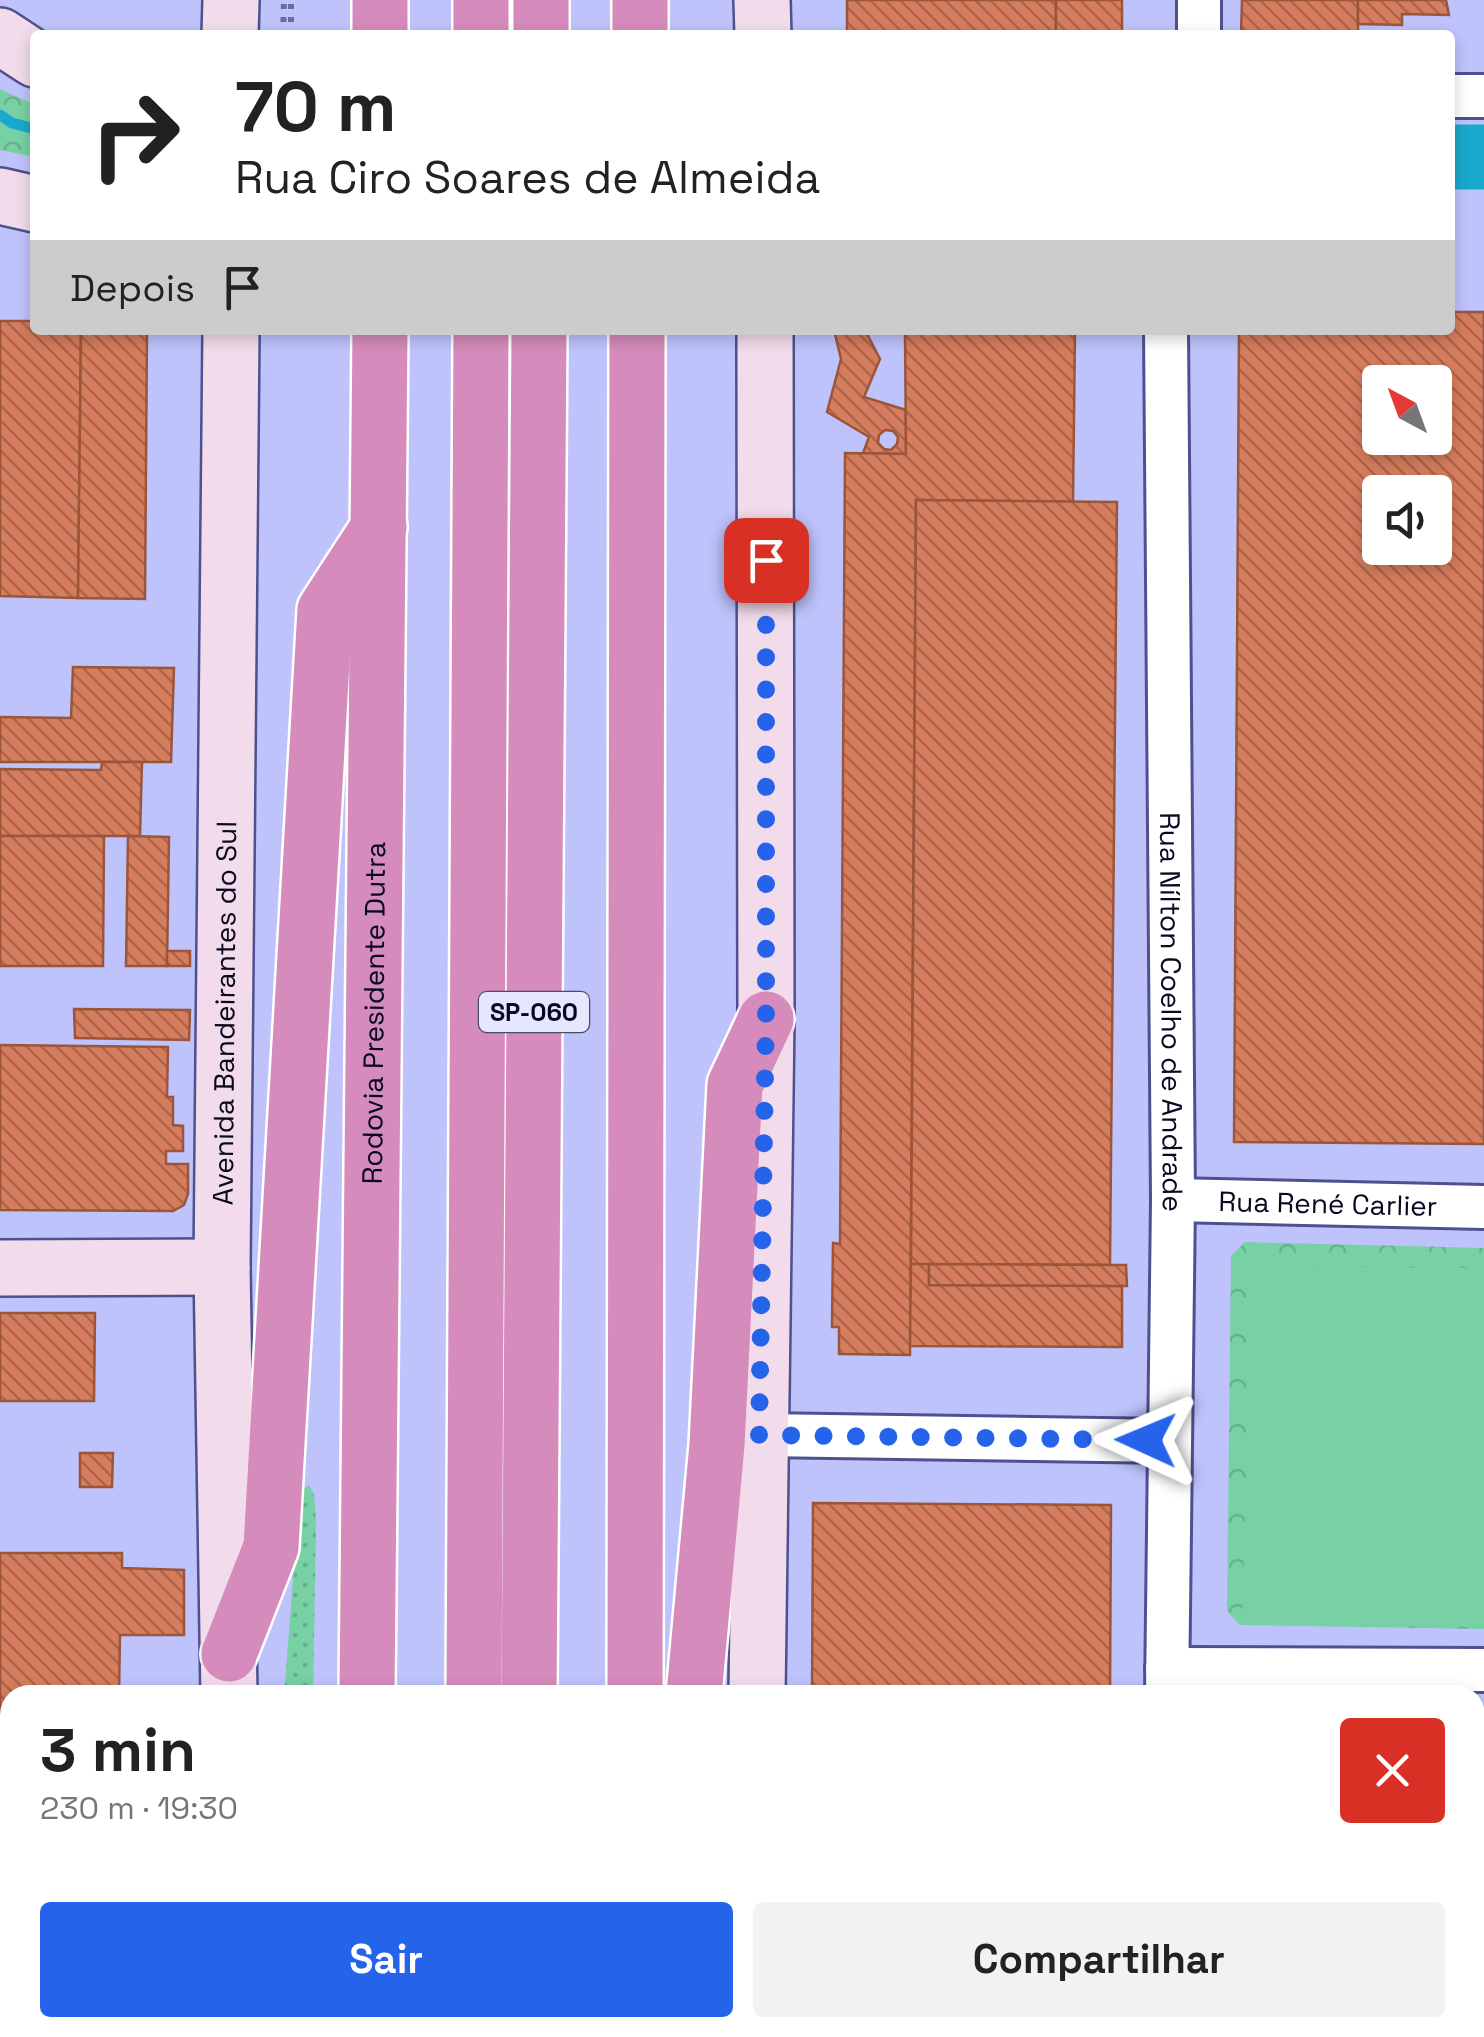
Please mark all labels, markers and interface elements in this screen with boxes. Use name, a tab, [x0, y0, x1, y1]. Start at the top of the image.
text: 70 m	[235, 62, 396, 151]
icon: right	[70, 70, 200, 200]
text: Rua Ciro Soares de Almeida	[235, 149, 820, 206]
icon: arrive	[215, 260, 270, 315]
text: Depois	[70, 264, 195, 312]
north arrow	[1362, 365, 1452, 455]
map controls	[1362, 365, 1452, 565]
button: sound	[1362, 475, 1452, 565]
pin	[724, 518, 809, 603]
icon: arrive	[739, 533, 794, 588]
street label: Rua Nílton Coelho de Andrade	[1152, 812, 1191, 1212]
street label: Avenida Bandeirantes do Sul	[205, 821, 244, 1206]
street label: Rodovia Presidente Dutra	[354, 842, 393, 1184]
road number: SP-060	[479, 992, 589, 1032]
street label: Rua René Carlier	[1218, 1183, 1438, 1224]
position arrow	[1094, 1388, 1198, 1492]
text: 3 min	[40, 1712, 196, 1789]
button: close	[1340, 1718, 1445, 1823]
text: 230 m · 19:30	[40, 1788, 238, 1828]
button: Sair	[40, 1902, 733, 2017]
button: Compartilhar	[753, 1902, 1445, 2017]

